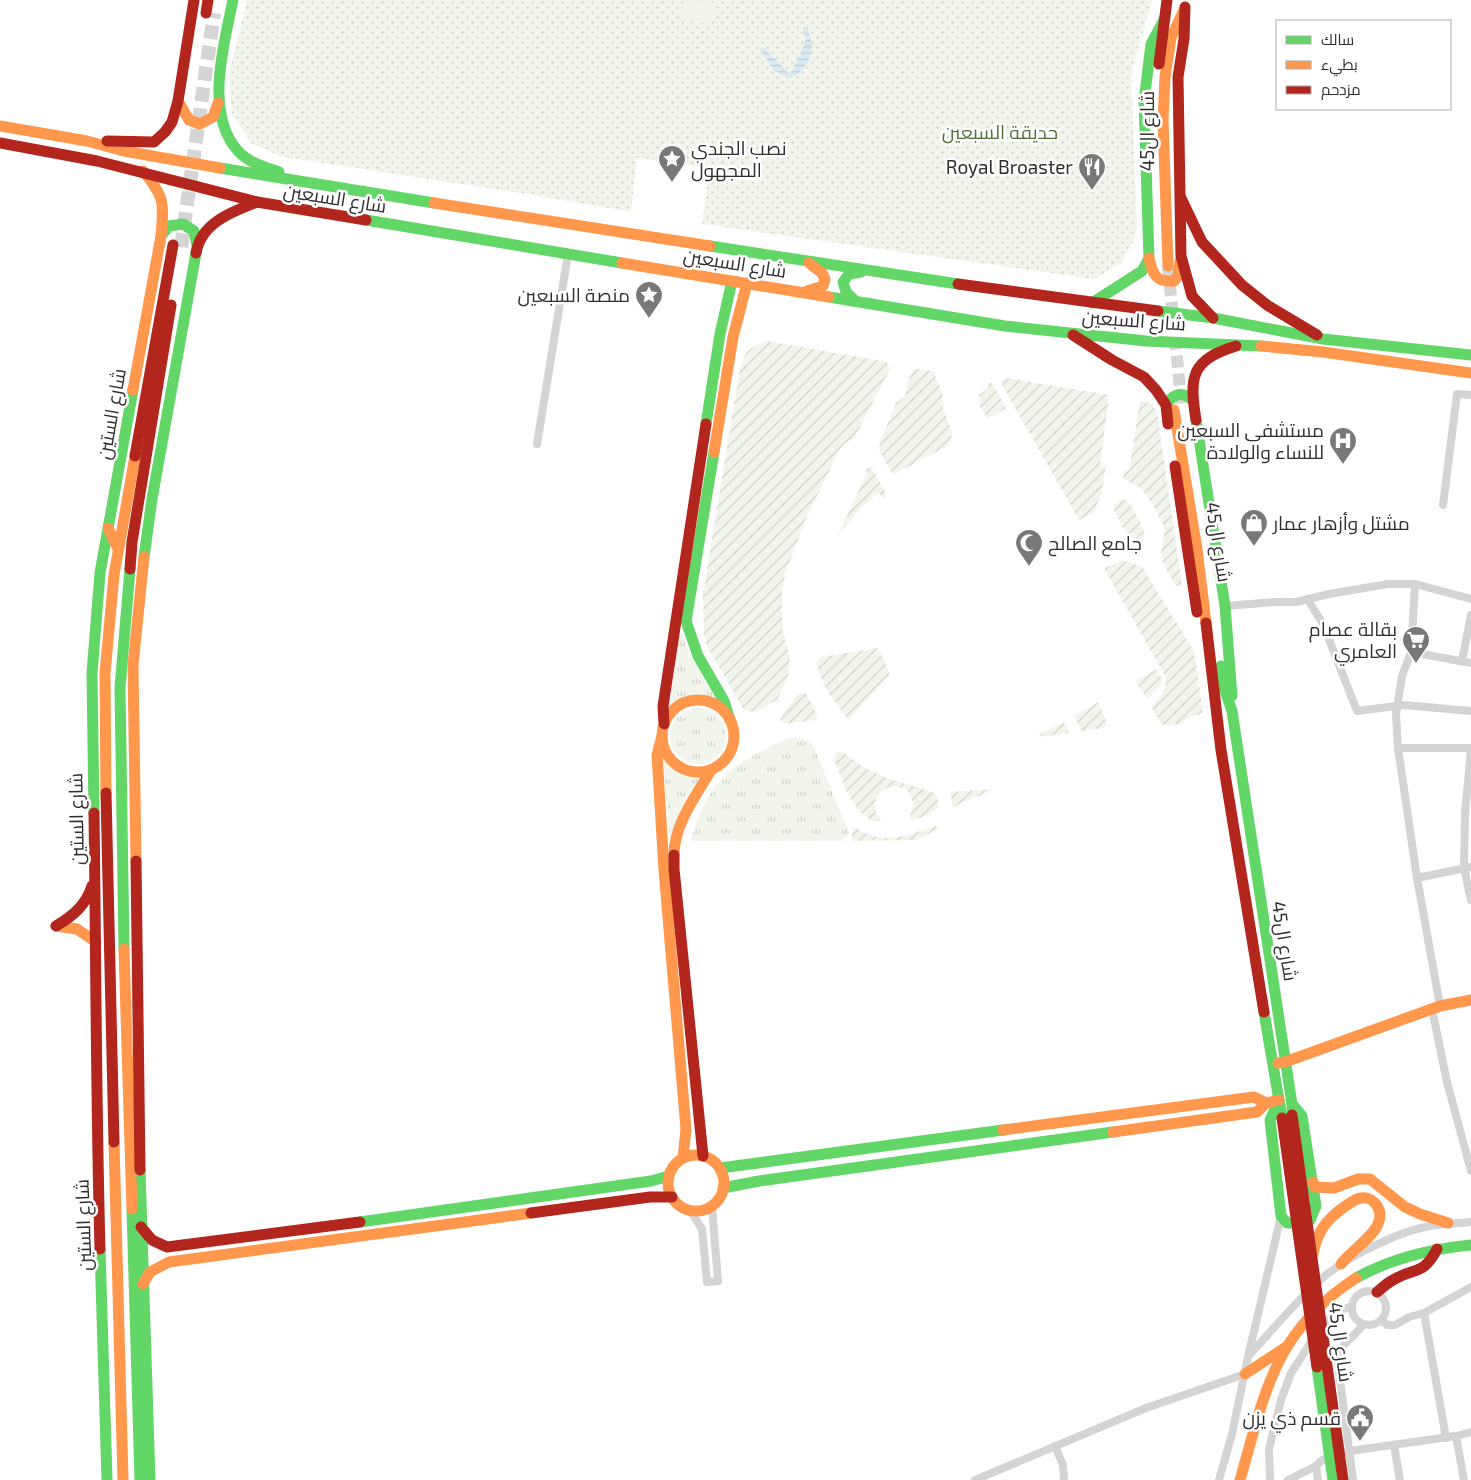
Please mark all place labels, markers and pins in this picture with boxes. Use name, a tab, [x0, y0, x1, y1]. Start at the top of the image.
place label: نصب الجندي المجهول	[691, 136, 787, 182]
place icon: نصب الجندي المجهول	[657, 144, 687, 183]
restaurant icon: Royal Broaster	[1077, 152, 1107, 191]
place label: Royal Broaster	[946, 155, 1073, 178]
place icon: منصة السبعين	[634, 280, 664, 319]
place label: منصة السبعين	[518, 283, 630, 307]
place label: مستشفى السبعين للنساء والولادة	[1177, 418, 1324, 464]
hospital icon: مستشفى السبعين للنساء والولادة	[1328, 426, 1358, 465]
shop icon: مشتل وأزهار عمار	[1239, 508, 1269, 547]
place label: مشتل وأزهار عمار	[1272, 511, 1410, 535]
mosque icon: جامع الصالح	[1014, 528, 1044, 567]
place label: جامع الصالح	[1048, 531, 1142, 557]
place label: بقالة عصام العامري	[1309, 617, 1397, 666]
supermarket icon: بقالة عصام العامري	[1401, 625, 1431, 664]
public building icon: قسم ذي يزن	[1345, 1403, 1375, 1442]
place label: قسم ذي يزن	[1243, 1406, 1341, 1433]

